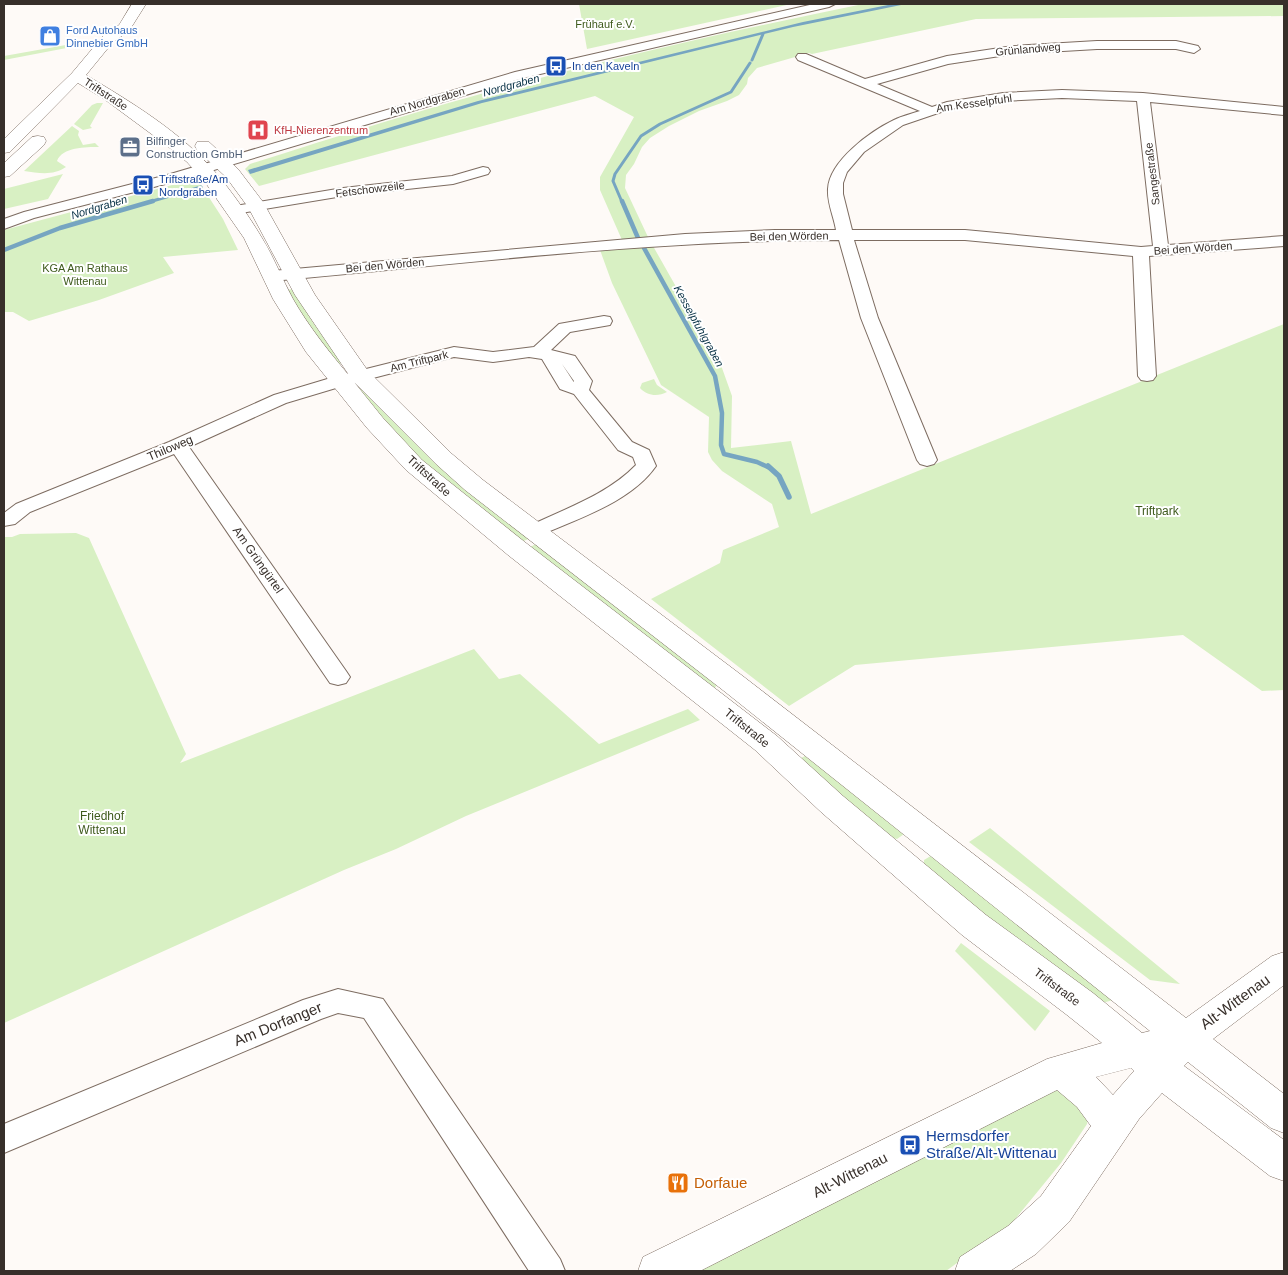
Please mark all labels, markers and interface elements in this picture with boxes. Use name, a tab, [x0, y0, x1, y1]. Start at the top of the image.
park label: Frühauf e.V.	[575, 18, 635, 30]
shop icon: Ford Autohaus Dinnebier GmbH	[38, 24, 62, 48]
place label: Ford Autohaus Dinnebier GmbH	[66, 24, 148, 49]
street label: Grünlandweg	[995, 40, 1061, 58]
bus stop icon: In den Kaveln	[544, 54, 568, 78]
place label: In den Kaveln	[572, 60, 639, 72]
water label: Nordgraben	[481, 72, 541, 98]
street label: Triftstraße	[82, 75, 130, 113]
street label: Am Nordgraben	[388, 85, 466, 117]
street label: Am Kesselpfuhl	[935, 92, 1013, 114]
hospital icon: KfH-Nierenzentrum	[246, 118, 270, 142]
place label: KfH-Nierenzentrum	[274, 124, 368, 136]
office icon: Bilfinger Construction GmbH	[118, 135, 142, 159]
place label: Bilfinger Construction GmbH	[146, 135, 243, 160]
street label: Sangestraße	[1142, 142, 1162, 206]
bus stop icon: Triftstraße/Am Nordgraben	[131, 173, 155, 197]
place label: Triftstraße/Am Nordgraben	[159, 173, 228, 198]
street label: Fetschowzeile	[335, 179, 405, 199]
water label: Nordgraben	[69, 193, 129, 221]
street label: Bei den Wörden	[749, 229, 829, 243]
street label: Bei den Wörden	[1153, 239, 1233, 257]
street label: Bei den Wörden	[345, 256, 425, 274]
park label: KGA Am Rathaus Wittenau	[42, 262, 128, 287]
water label: Kesselpfuhlgraben	[672, 283, 726, 369]
street label: Am Triftpark	[389, 348, 450, 374]
street label: Thiloweg	[145, 432, 195, 464]
street label: Triftstraße	[404, 453, 454, 500]
park label: Triftpark	[1135, 504, 1180, 518]
street label: Am Grüngürtel	[230, 524, 286, 596]
street label: Triftstraße	[722, 705, 773, 751]
park label: Friedhof Wittenau	[78, 809, 126, 837]
street label: Triftstraße	[1031, 965, 1083, 1009]
street label: Alt-Wittenau	[1197, 971, 1273, 1032]
street label: Am Dorfanger	[231, 998, 324, 1049]
place label: Hermsdorfer Straße/Alt-Wittenau	[926, 1127, 1057, 1161]
bus stop icon: Hermsdorfer Straße/Alt-Wittenau	[898, 1133, 922, 1157]
street label: Alt-Wittenau	[810, 1148, 890, 1201]
restaurant icon: Dorfaue	[666, 1171, 690, 1195]
place label: Dorfaue	[694, 1174, 747, 1191]

